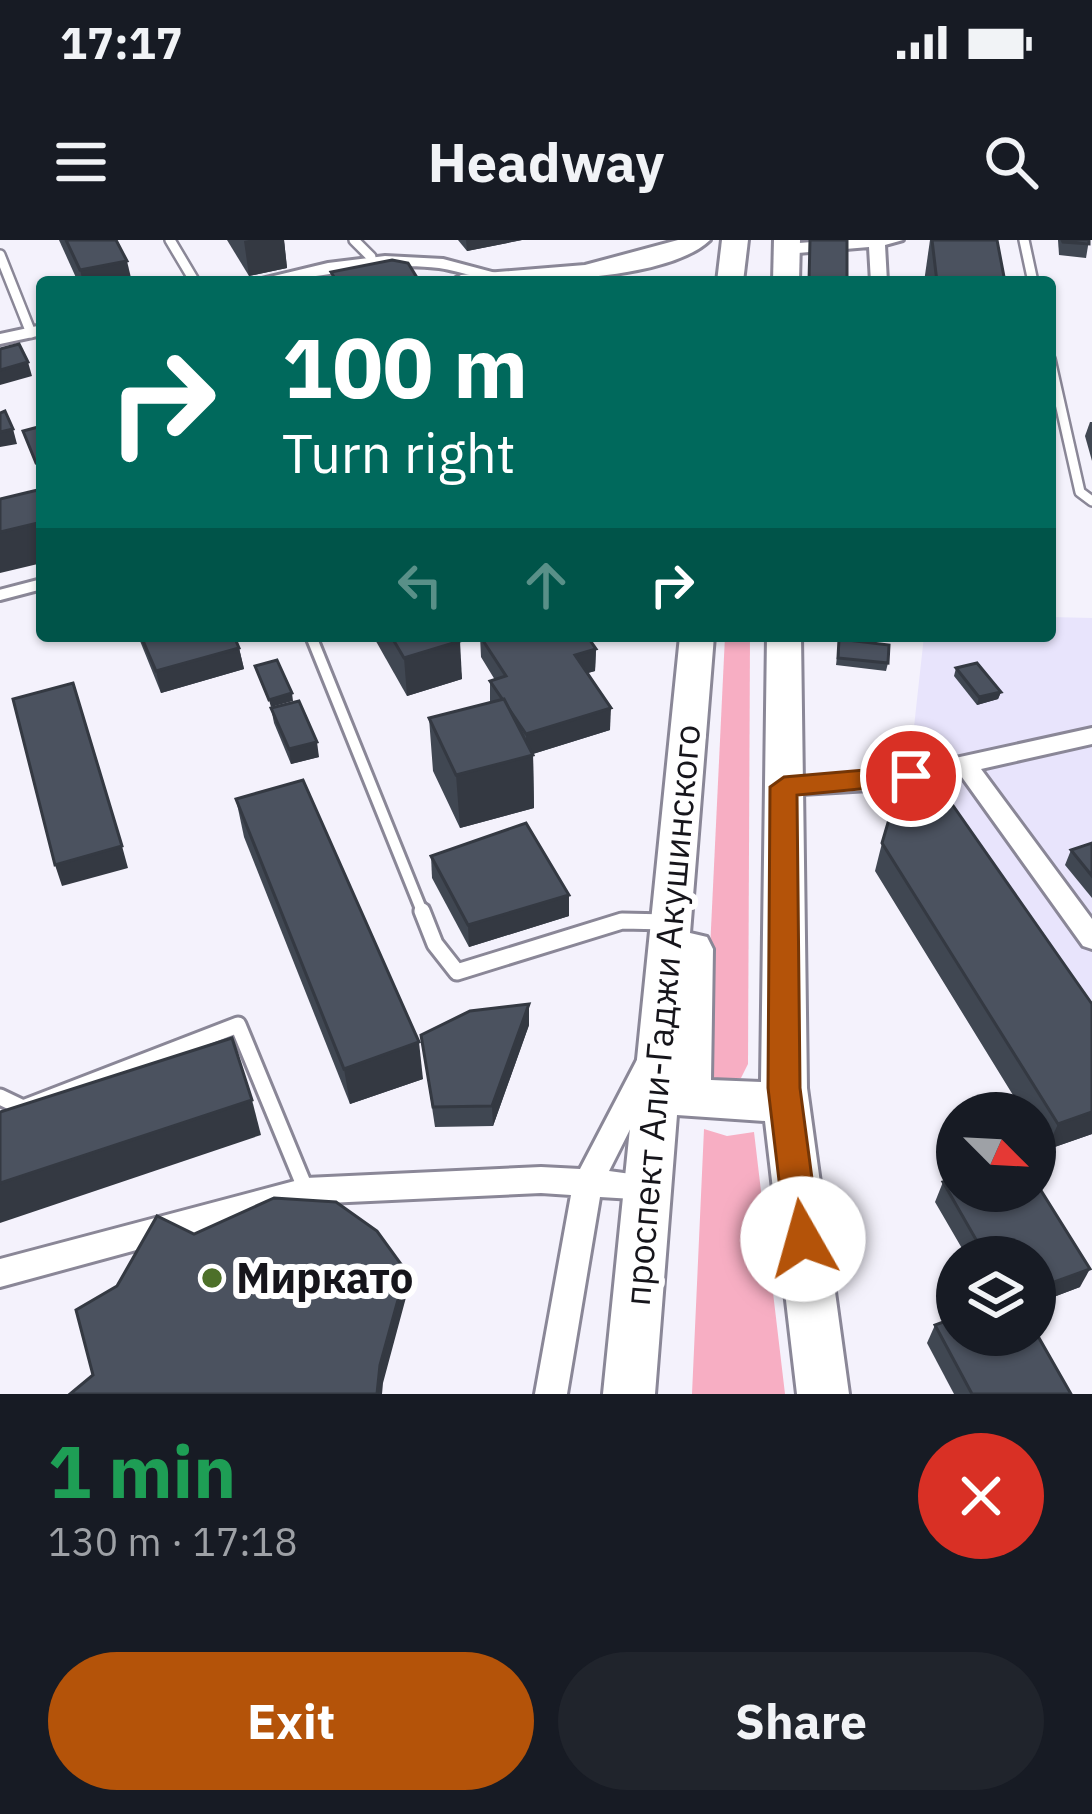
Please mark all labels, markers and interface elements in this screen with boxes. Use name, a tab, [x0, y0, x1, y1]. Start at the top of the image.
text: 17:17	[60, 13, 183, 71]
text: Headway	[428, 127, 664, 197]
icon: menu	[48, 129, 114, 195]
icon: search	[978, 129, 1044, 195]
text: 100 m	[282, 312, 528, 421]
icon: right	[84, 324, 240, 480]
text: Turn right	[282, 418, 516, 488]
icon: left	[387, 552, 453, 618]
icon: ahead	[513, 552, 579, 618]
icon: right	[639, 552, 705, 618]
street label: проспект Али-Гаджи Акушинского	[613, 722, 710, 1308]
pin	[860, 725, 962, 827]
icon: arrive	[878, 743, 944, 809]
north arrow	[936, 1092, 1056, 1212]
map controls	[936, 1092, 1056, 1356]
position arrow	[740, 1176, 866, 1302]
button: layers	[936, 1236, 1056, 1356]
place label: Миркато	[236, 1250, 413, 1305]
marker: Миркато	[199, 1265, 225, 1291]
text: 1 min	[48, 1424, 236, 1518]
button: close	[918, 1433, 1044, 1559]
text: 130 m · 17:18	[48, 1516, 298, 1567]
button: Exit	[48, 1652, 534, 1790]
button: Share	[558, 1652, 1044, 1790]

